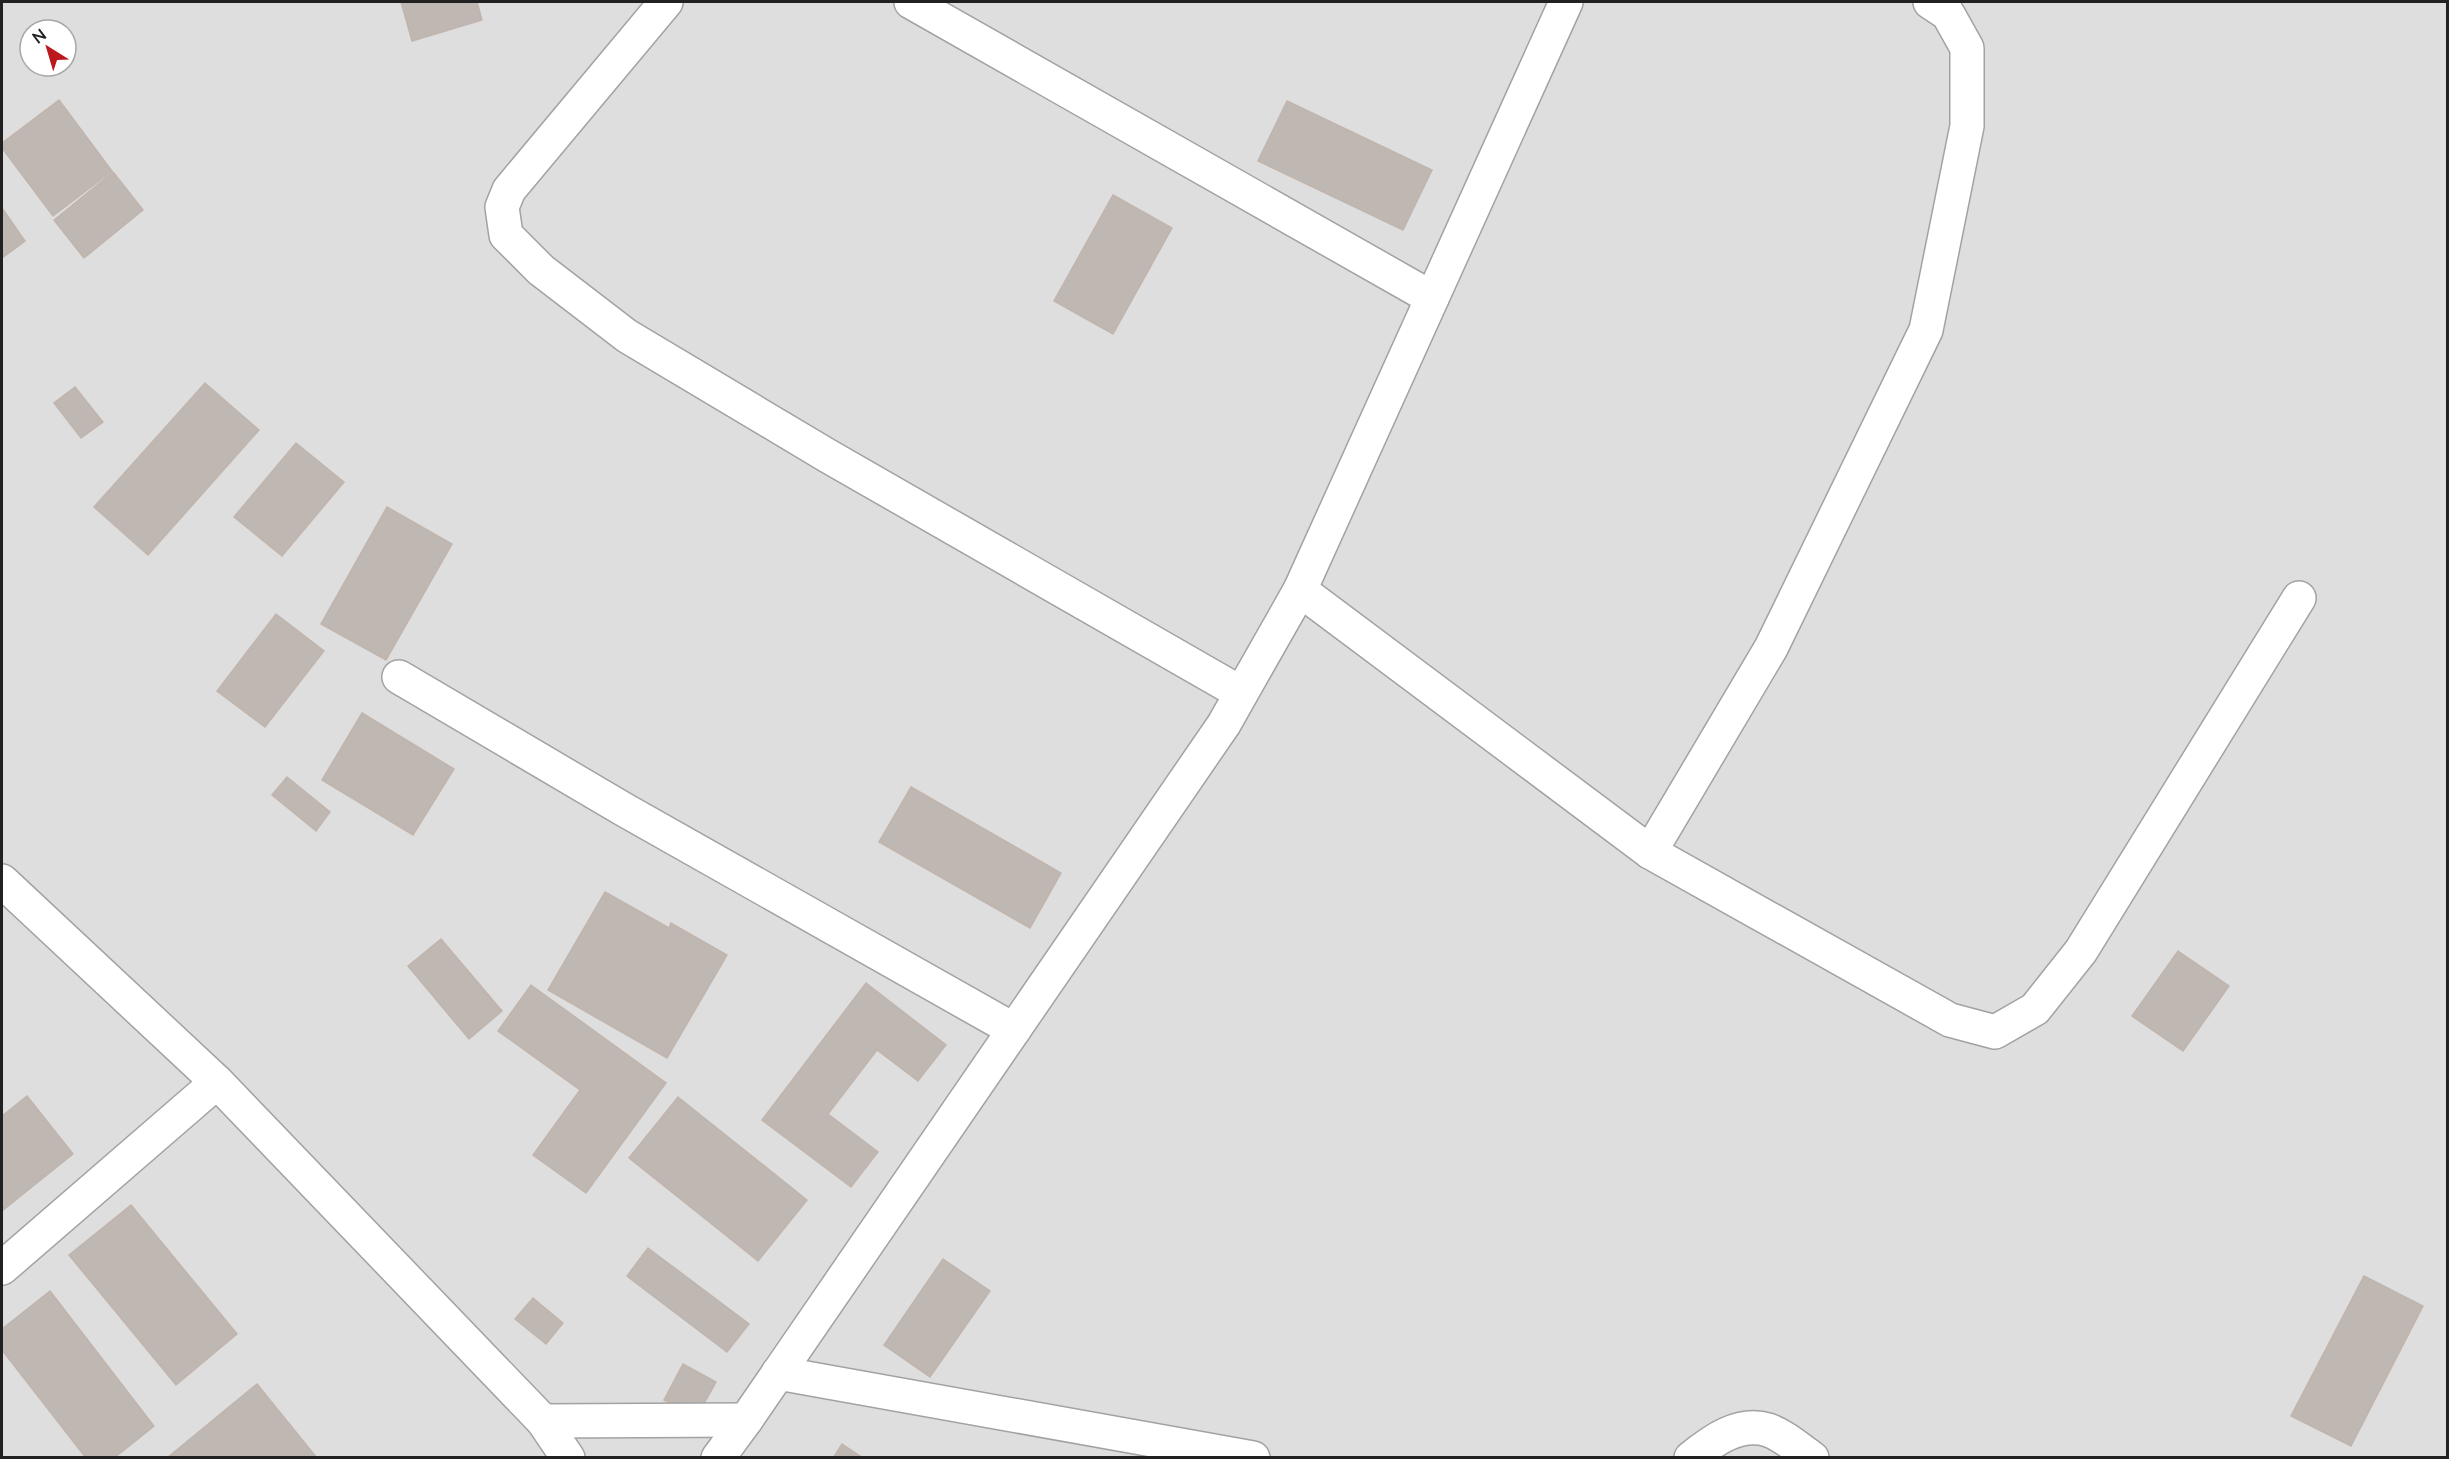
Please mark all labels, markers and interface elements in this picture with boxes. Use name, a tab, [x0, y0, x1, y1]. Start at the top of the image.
north arrow	[18, 18, 78, 78]
text: N	[28, 24, 49, 47]

